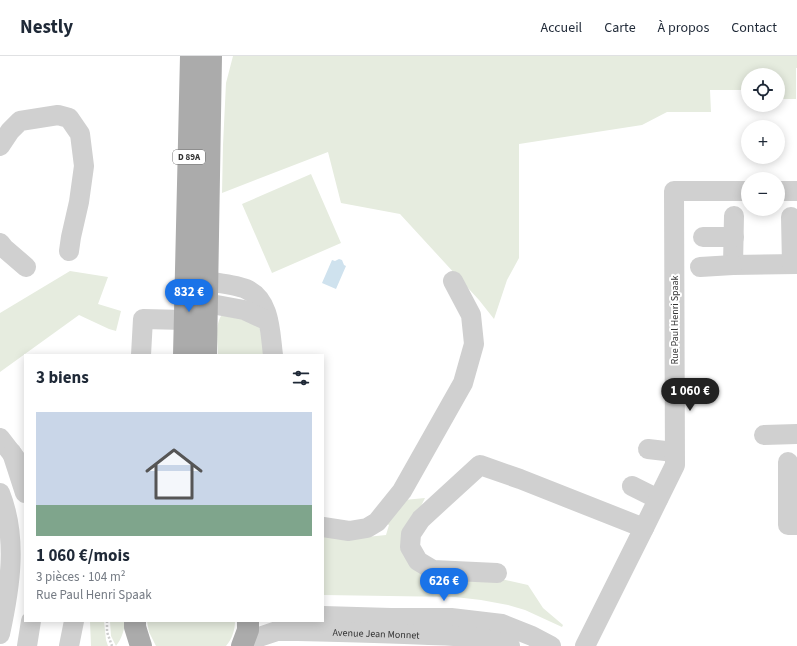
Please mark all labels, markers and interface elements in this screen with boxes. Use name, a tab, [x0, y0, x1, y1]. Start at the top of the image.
text: Nestly	[20, 14, 73, 41]
text: Accueil	[541, 18, 582, 38]
text: Carte	[604, 18, 636, 38]
text: À propos	[658, 18, 709, 38]
text: Contact	[731, 18, 777, 38]
map controls	[741, 68, 785, 216]
button: locate	[741, 68, 785, 112]
button: +	[741, 120, 785, 164]
road number: D 89A	[173, 150, 205, 164]
button: −	[741, 172, 785, 216]
street label: Rue Paul Henri Spaak	[668, 275, 682, 365]
pin: 832 €	[161, 279, 217, 313]
text: 832 €	[174, 283, 204, 301]
text: 3 biens	[36, 366, 89, 390]
icon: filters	[290, 367, 312, 389]
pin: 1 060 €	[653, 378, 727, 412]
text: 1 060 €	[670, 382, 710, 400]
icon: home	[138, 438, 210, 510]
text: 1 060 €/mois	[36, 544, 130, 568]
text: 3 pièces · 104 m²	[36, 568, 125, 586]
pin: 626 €	[416, 568, 472, 602]
text: 626 €	[429, 572, 459, 590]
text: Rue Paul Henri Spaak	[36, 586, 152, 604]
street label: Avenue Jean Monnet	[332, 626, 420, 643]

